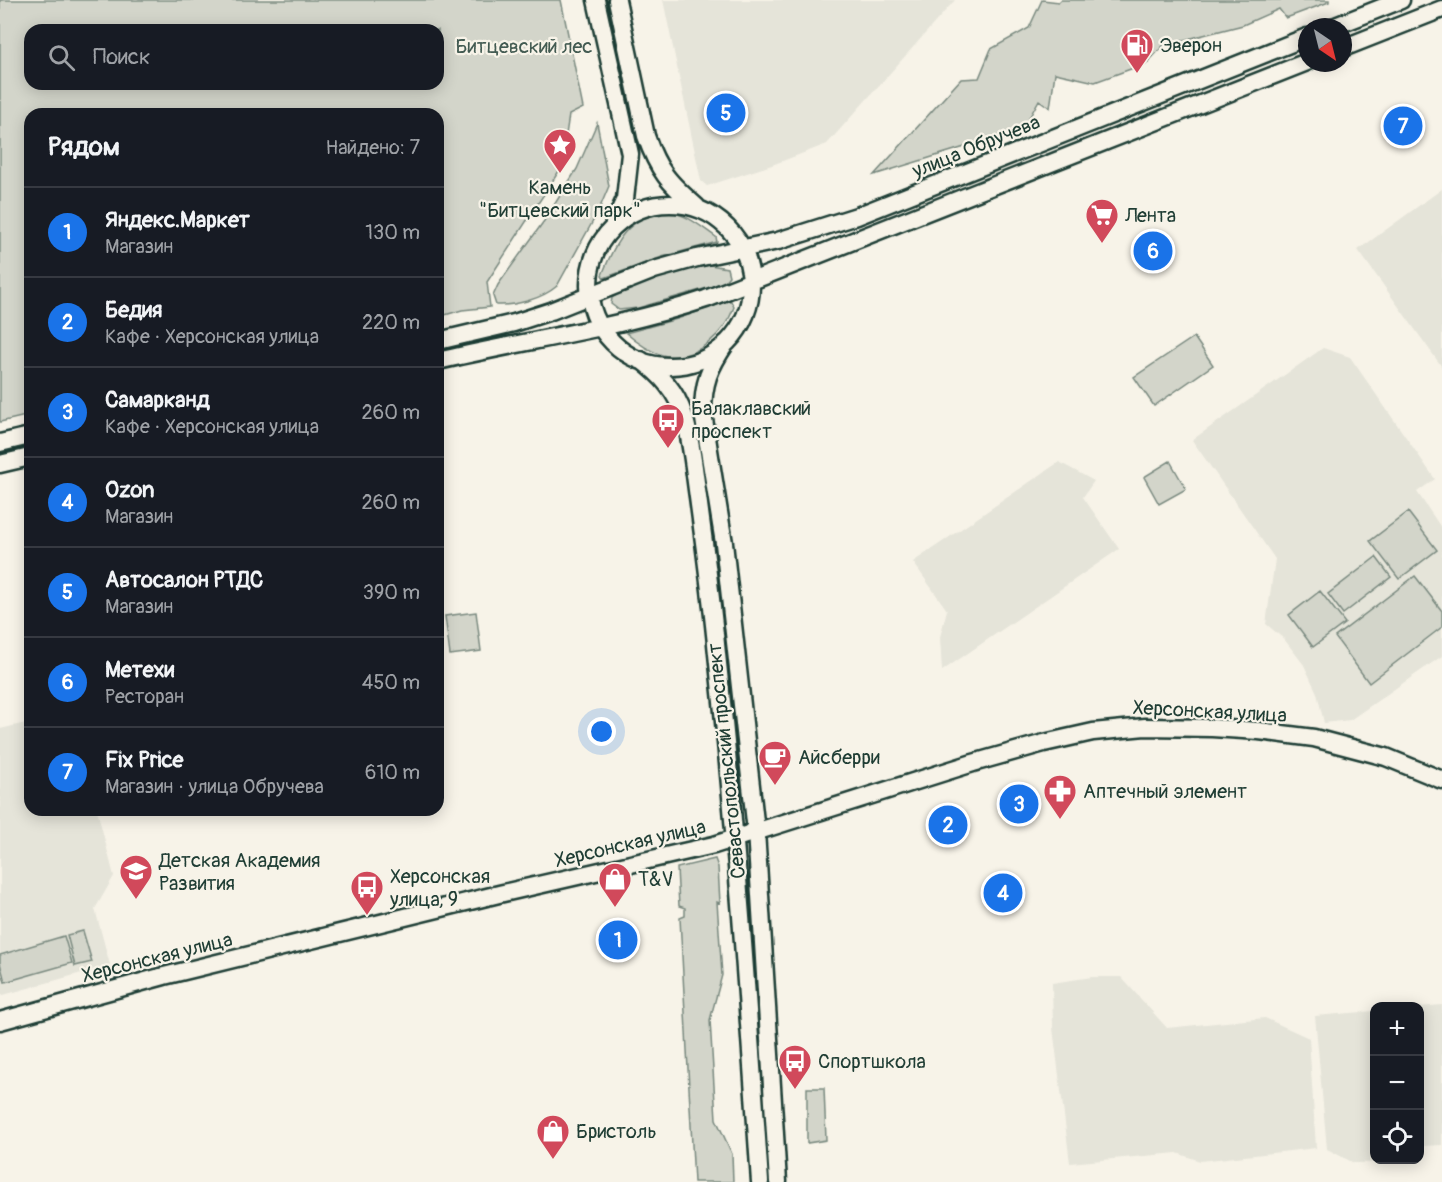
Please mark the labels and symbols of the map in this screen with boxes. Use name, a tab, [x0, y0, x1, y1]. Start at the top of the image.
north arrow	[1298, 18, 1352, 72]
fuel station icon: Эверон	[1119, 27, 1155, 74]
place label: Эверон	[1160, 33, 1222, 58]
park label: Битцевский лес	[455, 34, 593, 59]
pin: 5	[706, 90, 746, 136]
pin: 7	[1384, 104, 1422, 148]
street label: улица Обручева	[908, 110, 1044, 184]
place icon: Камень "Битцевский парк"	[542, 127, 578, 174]
place label: Камень "Битцевский парк"	[479, 175, 641, 223]
supermarket icon: Лента	[1084, 197, 1120, 244]
place label: Лента	[1124, 203, 1176, 228]
pin: 6	[1134, 228, 1172, 274]
place label: Балаклавский проспект	[691, 396, 811, 444]
bus stop icon: Балаклавский проспект	[650, 402, 686, 449]
street label: Севастопольский проспект	[702, 642, 751, 880]
street label: Херсонская улица	[1132, 695, 1288, 728]
your location	[587, 717, 616, 746]
cafe icon: Айсберри	[757, 739, 793, 786]
place label: Айсберри	[798, 745, 880, 770]
pharmacy icon: Аптечный элемент	[1042, 773, 1078, 820]
place label: Аптечный элемент	[1083, 779, 1247, 804]
pin: 3	[1000, 782, 1038, 826]
pin: 2	[928, 802, 968, 848]
street label: Херсонская улица	[552, 814, 708, 873]
place label: Детская Академия Развития	[158, 848, 320, 896]
school or university icon: Детская Академия Развития	[118, 853, 154, 900]
shop icon: T&V	[597, 861, 633, 908]
place label: Херсонская улица, 9	[389, 864, 490, 912]
place label: T&V	[638, 867, 674, 892]
bus stop icon: Херсонская улица, 9	[349, 869, 385, 916]
pin: 4	[984, 870, 1022, 916]
pin: 1	[598, 918, 638, 962]
street label: Херсонская улица	[79, 927, 235, 988]
bus stop icon: Спортшкола	[777, 1043, 813, 1090]
place label: Спортшкола	[818, 1049, 926, 1074]
shop icon: Бристоль	[535, 1113, 571, 1160]
place label: Бристоль	[576, 1119, 657, 1144]

